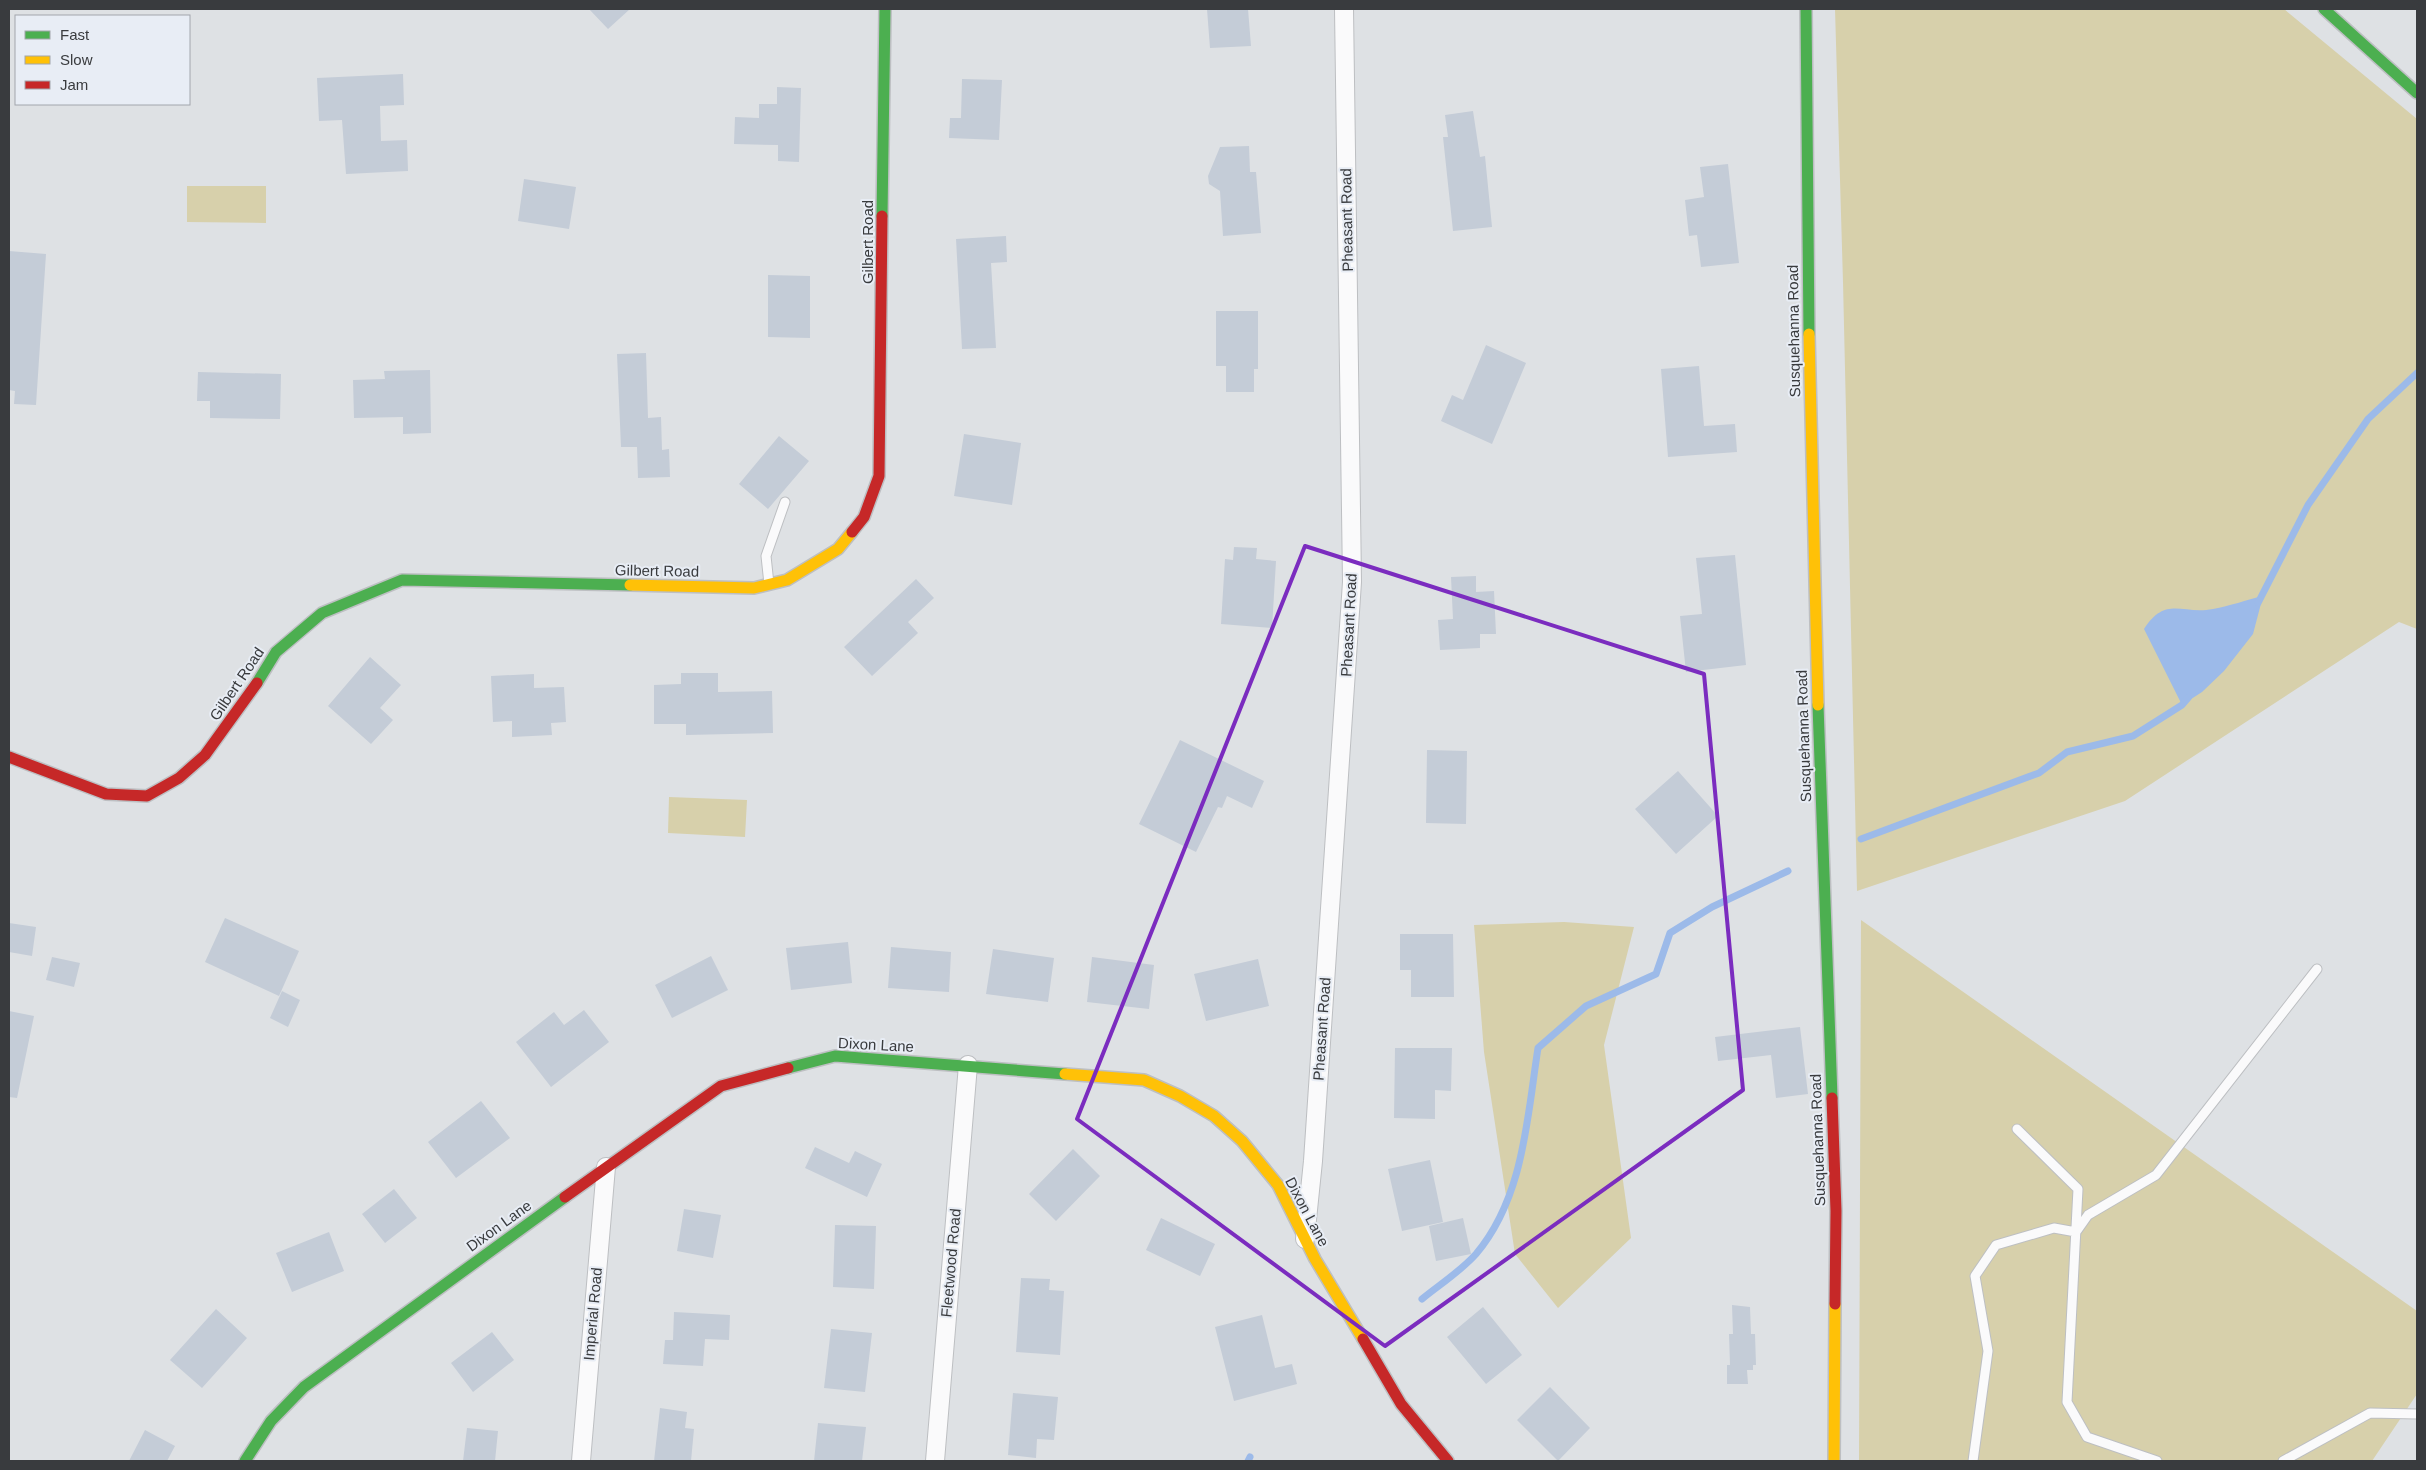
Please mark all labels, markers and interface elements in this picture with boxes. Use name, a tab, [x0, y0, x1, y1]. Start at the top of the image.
legend	[15, 15, 190, 105]
text: Fast	[60, 26, 90, 43]
text: Slow	[60, 51, 93, 68]
text: Jam	[60, 76, 88, 93]
street label: Pheasant Road	[1337, 168, 1356, 272]
street label: Gilbert Road	[859, 200, 876, 284]
street label: Susquehanna Road	[1784, 265, 1803, 397]
street label: Gilbert Road	[615, 561, 699, 580]
street label: Pheasant Road	[1337, 573, 1360, 677]
street label: Gilbert Road	[206, 644, 267, 723]
street label: Susquehanna Road	[1793, 669, 1814, 803]
street label: Pheasant Road	[1309, 977, 1334, 1081]
street label: Dixon Lane	[838, 1034, 914, 1055]
street label: Susquehanna Road	[1807, 1073, 1828, 1207]
street label: Dixon Lane	[1282, 1174, 1333, 1249]
street label: Dixon Lane	[463, 1196, 534, 1255]
street label: Fleetwood Road	[937, 1208, 964, 1318]
street label: Imperial Road	[580, 1267, 605, 1361]

